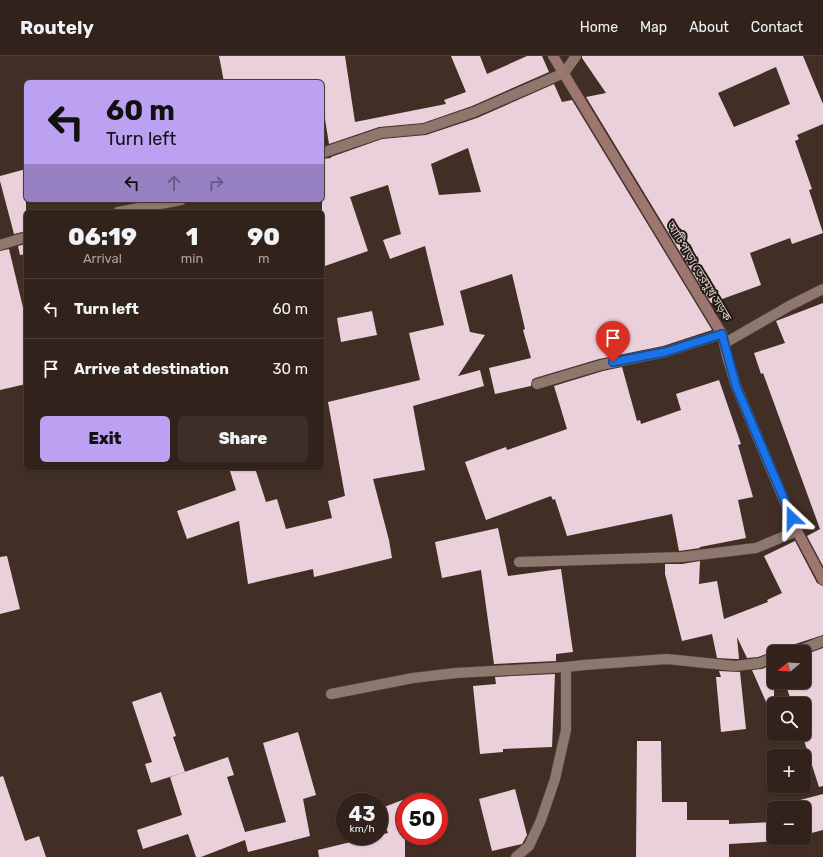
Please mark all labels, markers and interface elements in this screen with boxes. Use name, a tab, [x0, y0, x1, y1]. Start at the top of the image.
text: Routely	[20, 16, 94, 39]
text: Home	[580, 19, 618, 36]
text: Map	[640, 19, 667, 36]
text: About	[689, 19, 729, 36]
text: Contact	[751, 19, 803, 36]
text: 60 m	[106, 94, 175, 127]
icon: left	[40, 96, 92, 148]
text: Turn left	[106, 128, 176, 150]
icon: left	[121, 172, 143, 194]
icon: ahead	[163, 172, 185, 194]
icon: right	[205, 172, 227, 194]
street label: আটিপাড়া তেরমুখ সড়ক	[662, 217, 735, 324]
text: 06:19	[68, 223, 137, 251]
text: 1	[186, 223, 198, 251]
text: 90	[247, 223, 280, 251]
text: Arrival	[83, 251, 122, 266]
text: min	[181, 251, 203, 266]
text: m	[258, 251, 269, 266]
icon: left	[40, 298, 62, 320]
text: Turn left	[74, 300, 139, 318]
text: 60 m	[272, 300, 308, 318]
pin	[596, 321, 630, 362]
icon: arrive	[602, 327, 624, 349]
icon: arrive	[40, 358, 62, 380]
text: Arrive at destination	[74, 360, 229, 378]
text: 30 m	[272, 360, 308, 378]
button: Exit	[40, 416, 170, 462]
button: Share	[178, 416, 308, 462]
position arrow	[771, 497, 813, 539]
north arrow	[767, 645, 811, 689]
map controls	[767, 645, 811, 845]
button: search	[767, 697, 811, 741]
button: +	[767, 749, 811, 793]
speed limit sign: 50	[396, 793, 448, 845]
button: −	[767, 801, 811, 845]
text: 43	[349, 802, 375, 826]
text: km/h	[350, 823, 374, 835]

